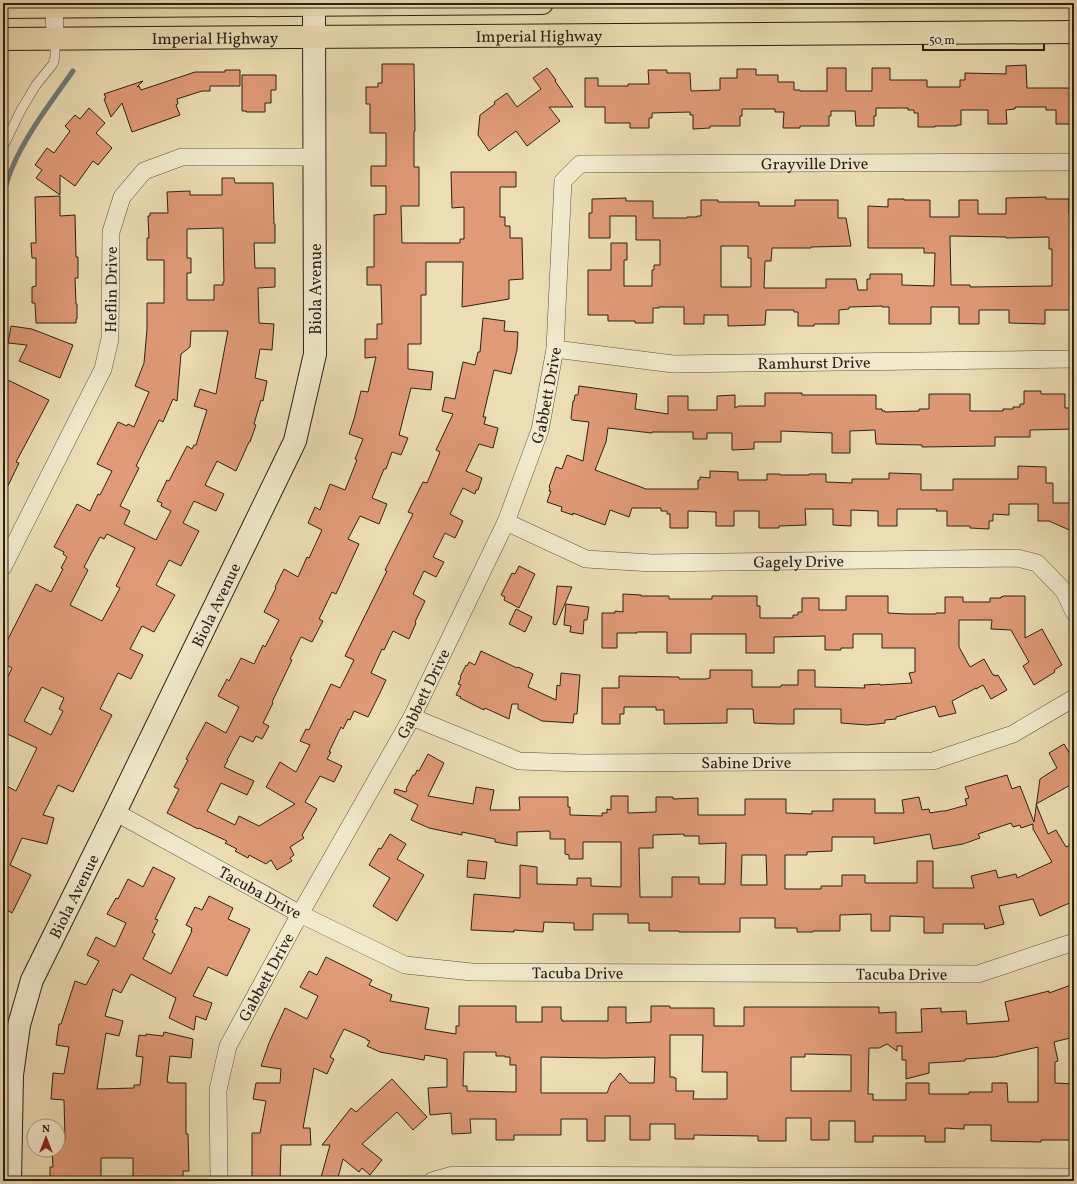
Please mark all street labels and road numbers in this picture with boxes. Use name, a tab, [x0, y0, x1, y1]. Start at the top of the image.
street label: Imperial Highway	[476, 26, 603, 49]
street label: Imperial Highway	[152, 28, 279, 51]
street label: Grayville Drive	[761, 154, 868, 176]
street label: Biola Avenue	[306, 243, 328, 335]
street label: Heflin Drive	[101, 246, 124, 333]
street label: Gabbett Drive	[527, 345, 568, 447]
street label: Ramhurst Drive	[757, 353, 871, 376]
street label: Gagely Drive	[753, 551, 844, 575]
street label: Biola Avenue	[187, 560, 247, 652]
street label: Gabbett Drive	[393, 646, 456, 744]
street label: Sabine Drive	[701, 753, 791, 775]
street label: Biola Avenue	[45, 851, 105, 943]
street label: Tacuba Drive	[214, 862, 305, 926]
street label: Gabbett Drive	[234, 929, 301, 1026]
street label: Tacuba Drive	[532, 963, 623, 986]
street label: Tacuba Drive	[856, 965, 947, 987]

